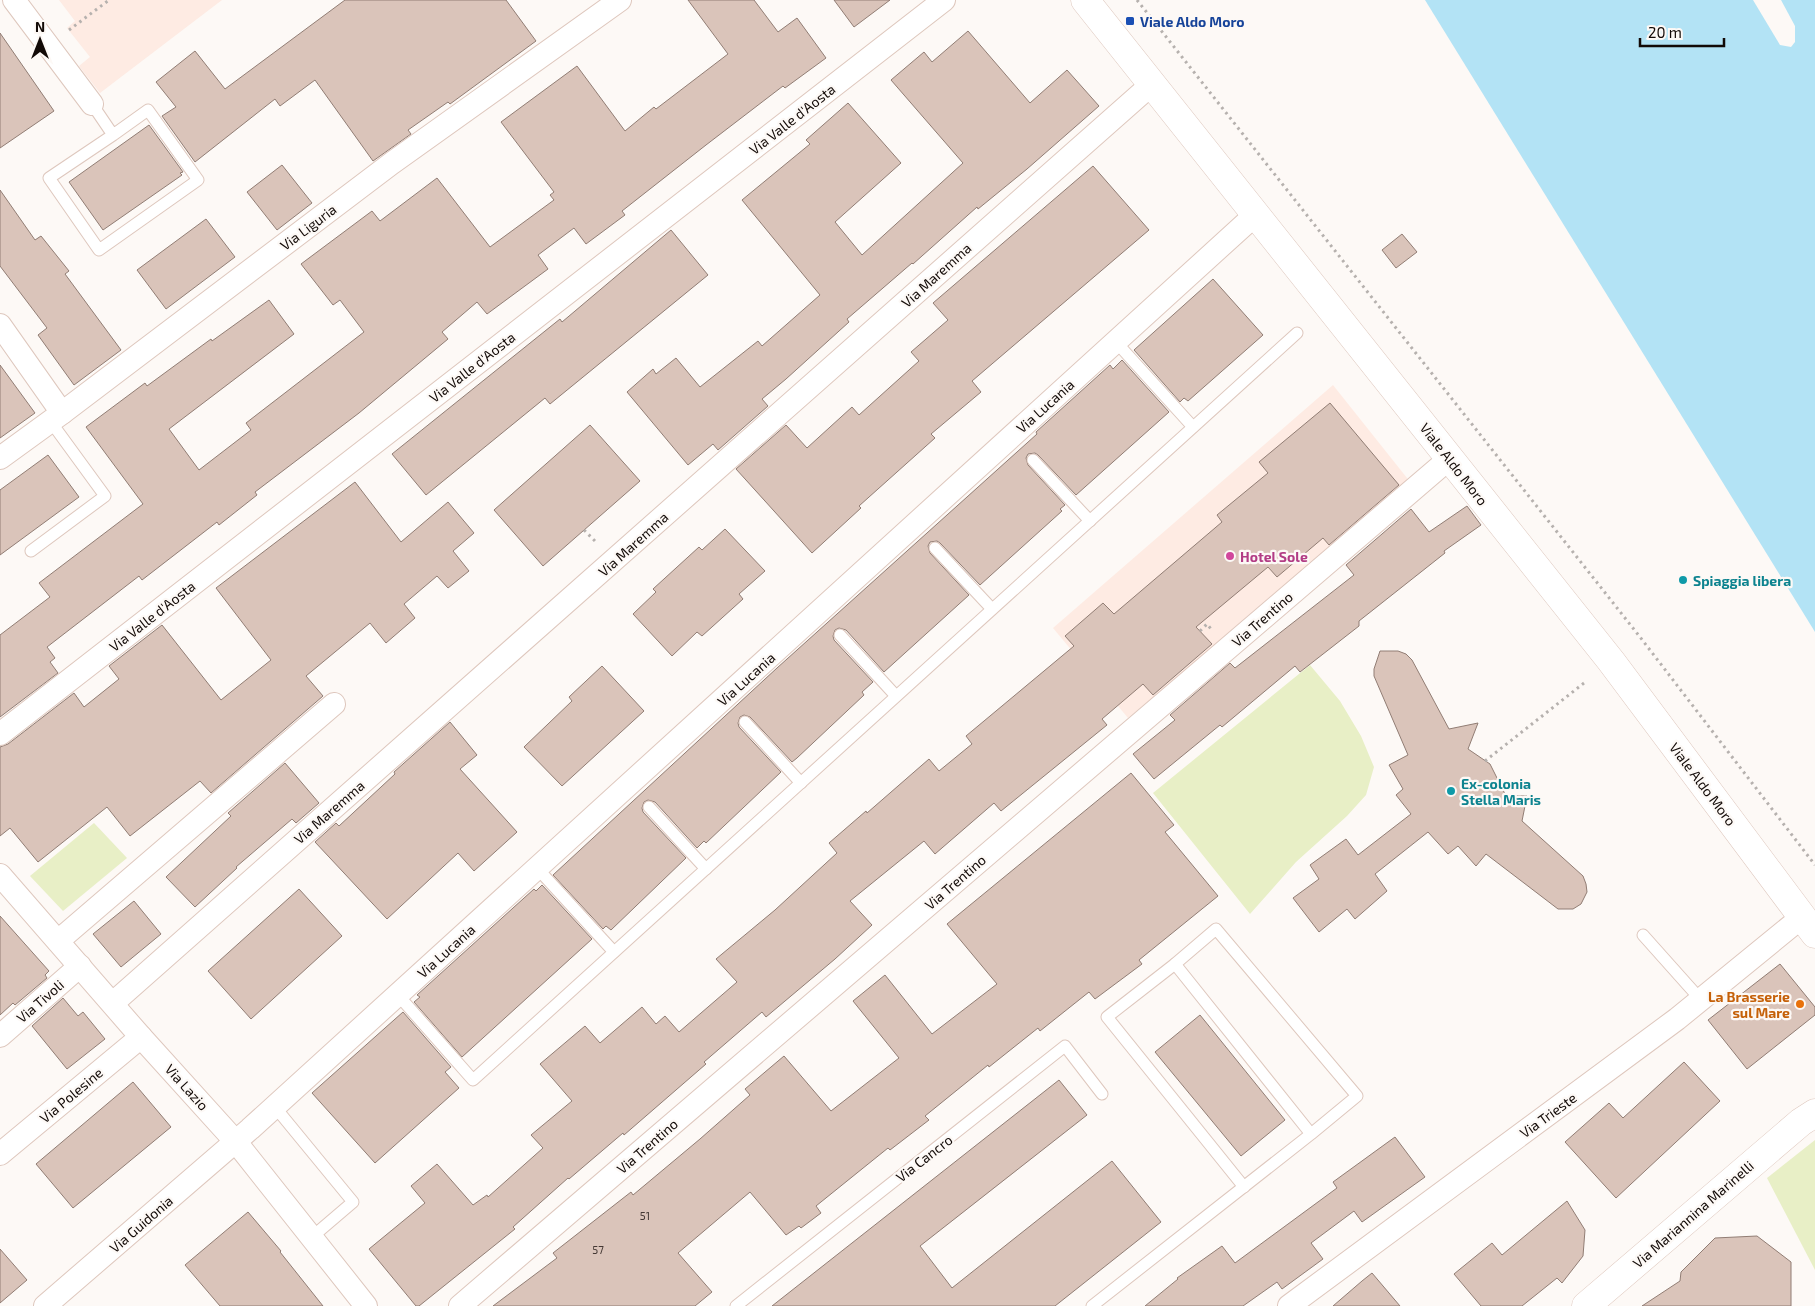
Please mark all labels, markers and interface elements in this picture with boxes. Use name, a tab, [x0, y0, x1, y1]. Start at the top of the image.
place label: Viale Aldo Moro	[1140, 13, 1245, 30]
north arrow	[15, 15, 65, 65]
marker: Viale Aldo Moro	[1124, 15, 1136, 27]
scale bar	[1640, 15, 1724, 47]
text: N	[35, 18, 45, 35]
text: 20 m	[1648, 23, 1682, 41]
street label: Via Valle d'Aosta	[746, 80, 838, 158]
street label: Via Liguria	[277, 200, 339, 254]
street label: Via Maremma	[898, 239, 974, 311]
street label: Via Valle d'Aosta	[426, 328, 518, 406]
street label: Via Lucania	[1013, 376, 1077, 436]
street label: Viale Aldo Moro	[1417, 419, 1491, 509]
street label: Via Maremma	[595, 508, 671, 580]
place label: Hotel Sole	[1240, 548, 1308, 565]
marker: Hotel Sole	[1224, 550, 1236, 562]
place label: Spiaggia libera	[1693, 572, 1791, 589]
marker: Spiaggia libera	[1677, 574, 1689, 586]
street label: Via Valle d'Aosta	[106, 577, 198, 655]
street label: Via Trentino	[1228, 588, 1296, 650]
street label: Via Lucania	[714, 649, 778, 709]
street label: Viale Aldo Moro	[1666, 739, 1740, 829]
place label: Ex-colonia Stella Maris	[1461, 775, 1541, 808]
street label: Via Maremma	[290, 777, 368, 847]
marker: Ex-colonia Stella Maris	[1445, 785, 1457, 797]
street label: Via Trentino	[921, 851, 989, 913]
street label: Via Lucania	[414, 921, 478, 981]
street label: Via Tivoli	[13, 976, 67, 1026]
place label: La Brasserie sul Mare	[1708, 988, 1790, 1021]
marker: La Brasserie sul Mare	[1794, 998, 1806, 1010]
street label: Via Lazio	[162, 1060, 212, 1114]
street label: Via Polesine	[36, 1064, 106, 1126]
street label: Via Trieste	[1516, 1089, 1580, 1141]
street label: Via Trentino	[613, 1115, 681, 1177]
street label: Via Cancro	[892, 1131, 956, 1185]
street label: Via Mariannina Marinelli	[1629, 1157, 1757, 1271]
street label: Via Guidonia	[106, 1192, 176, 1256]
house number: 51	[640, 1209, 650, 1222]
house number: 57	[592, 1243, 604, 1256]

